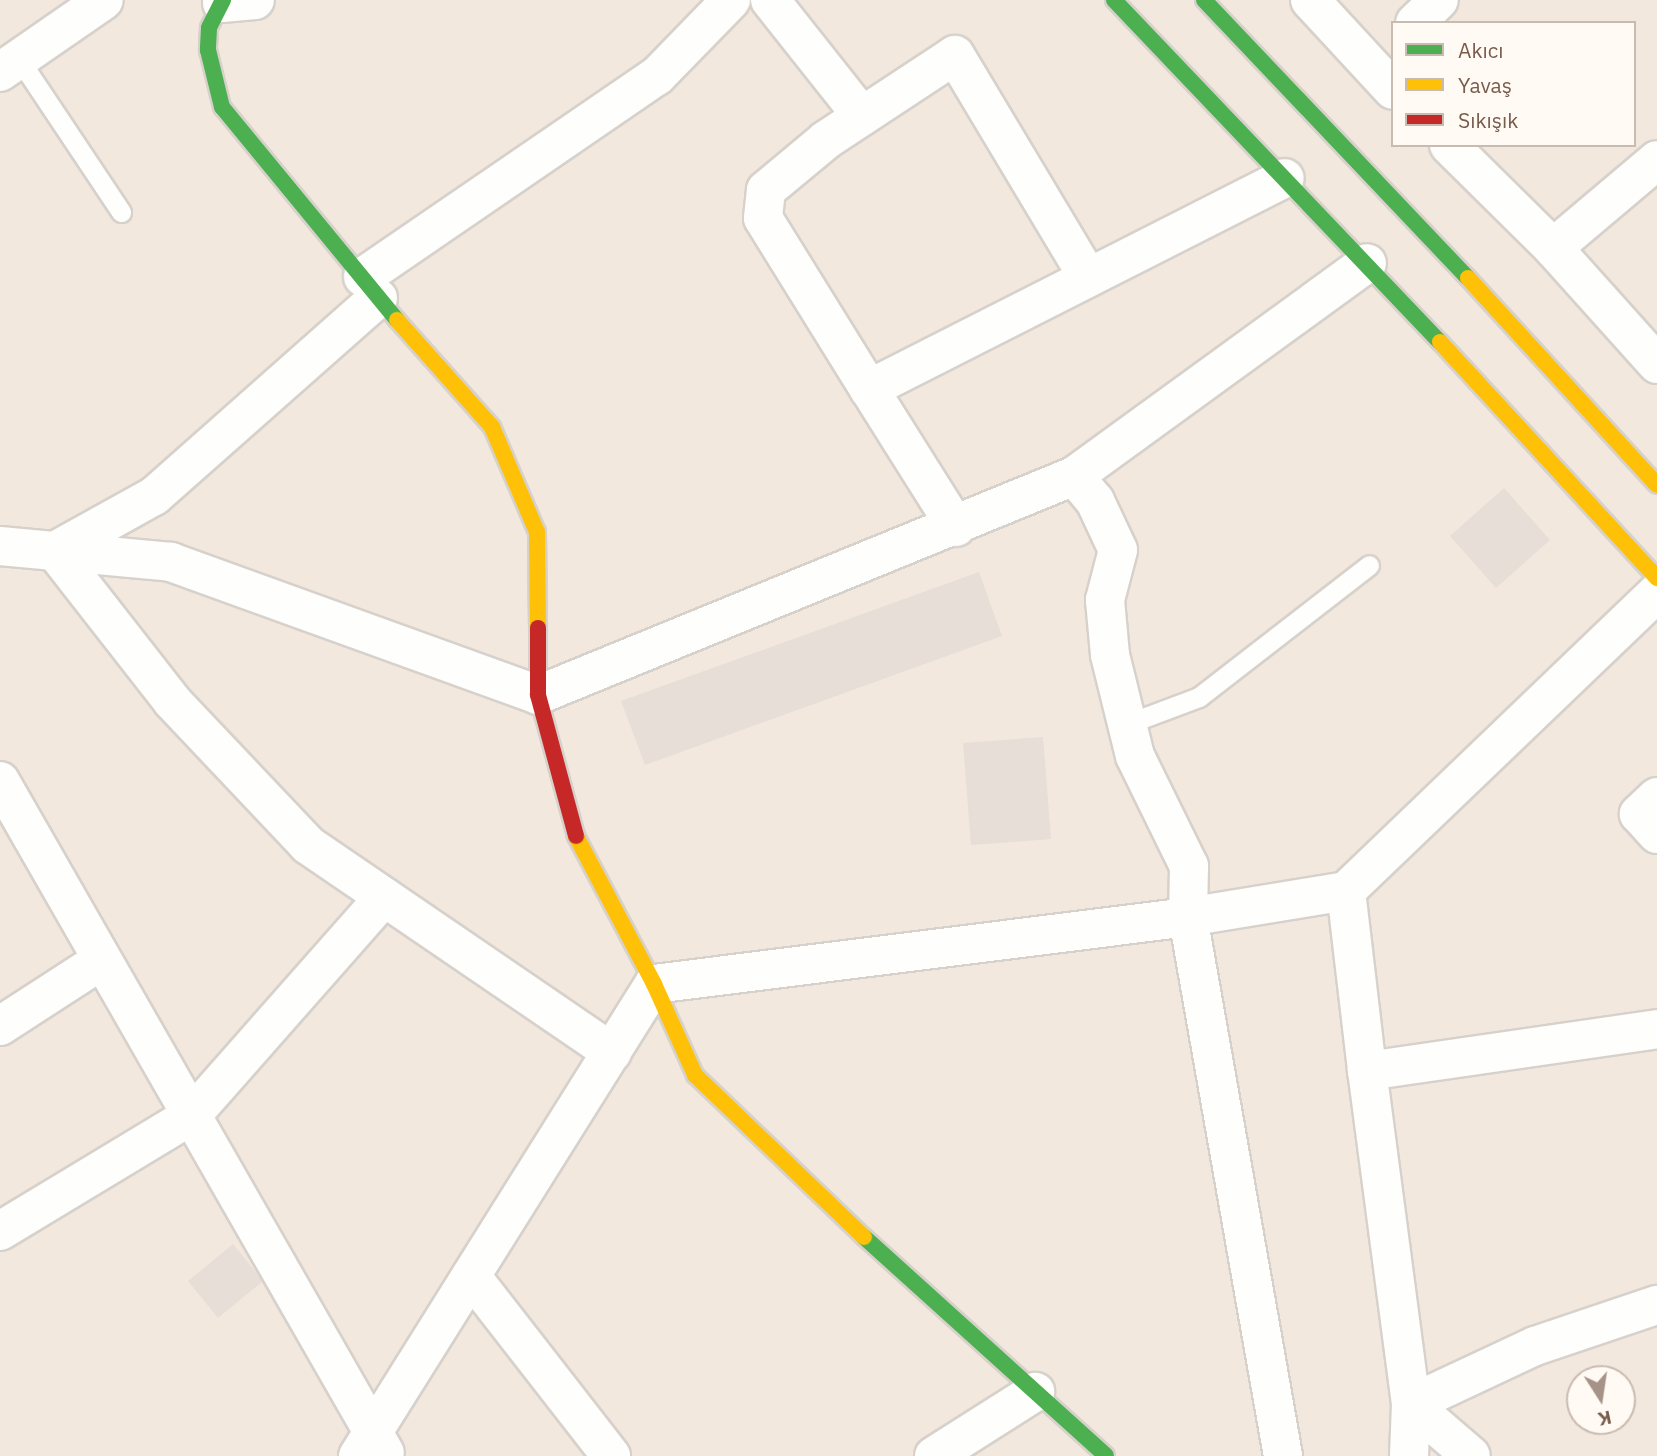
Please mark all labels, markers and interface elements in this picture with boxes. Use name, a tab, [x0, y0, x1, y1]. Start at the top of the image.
legend	[1391, 21, 1636, 147]
text: Akıcı	[1458, 36, 1504, 64]
text: Yavaş	[1458, 71, 1512, 99]
text: Sıkışık	[1458, 106, 1518, 134]
north arrow	[1566, 1365, 1636, 1435]
text: K	[1596, 1405, 1614, 1432]

